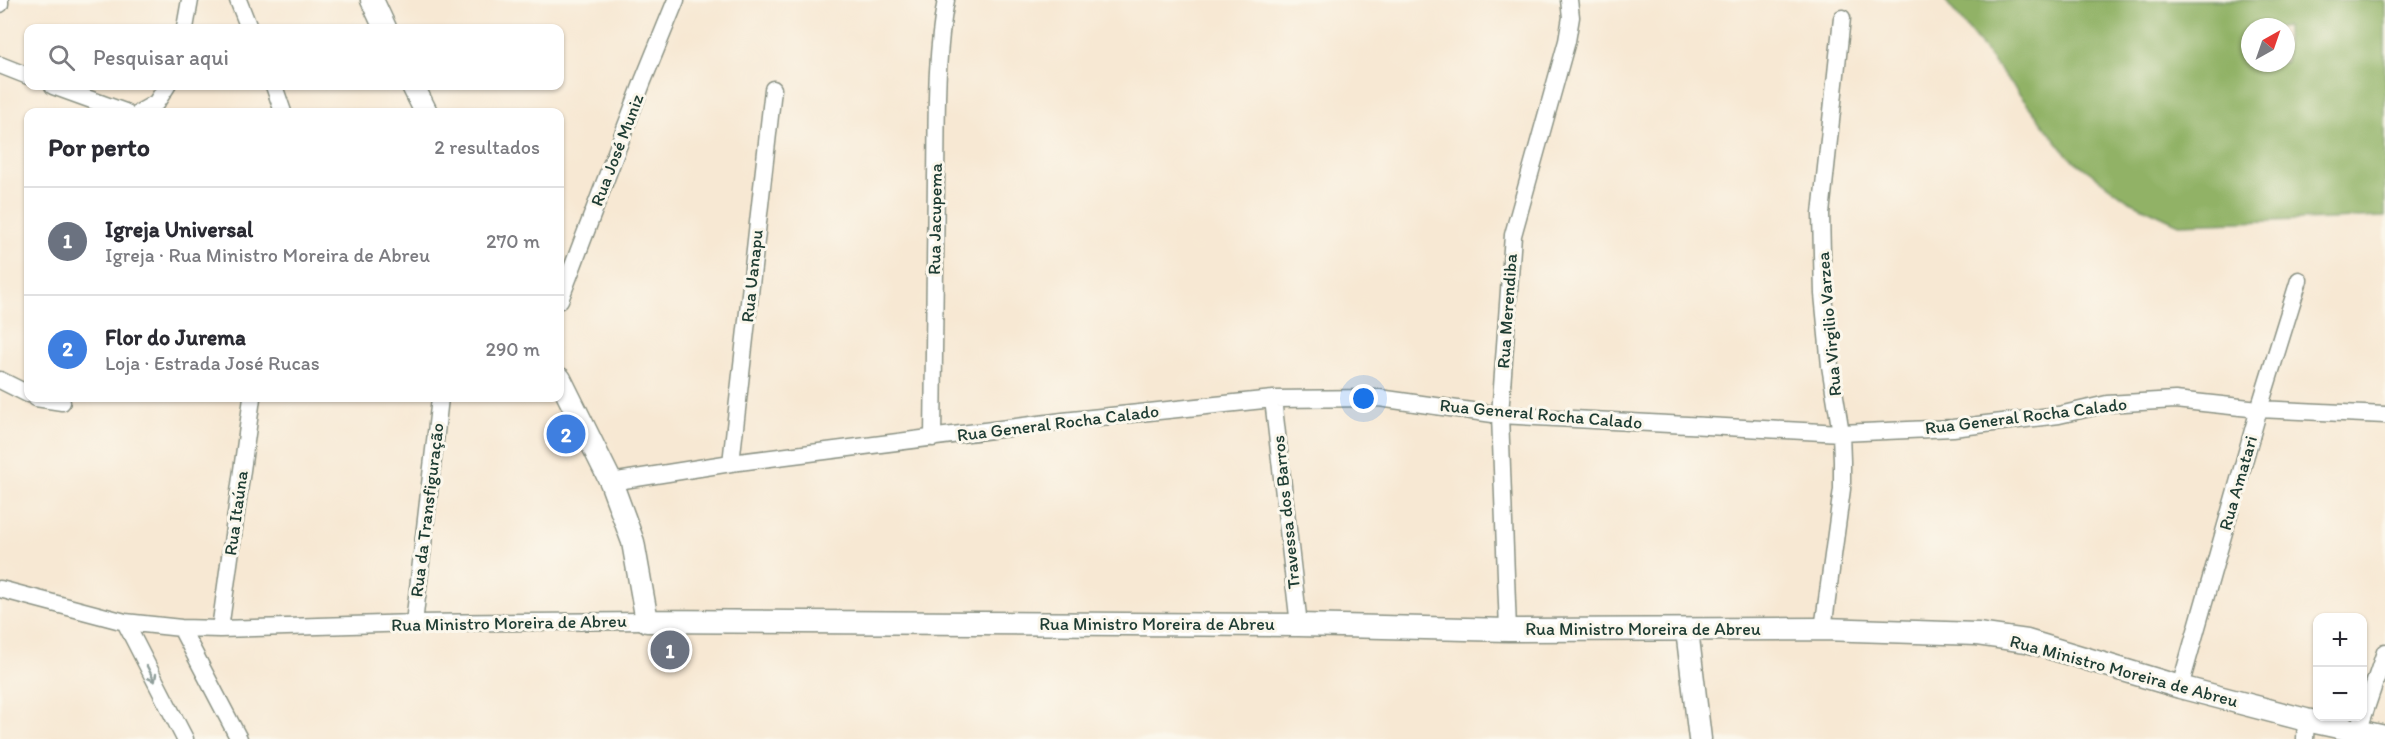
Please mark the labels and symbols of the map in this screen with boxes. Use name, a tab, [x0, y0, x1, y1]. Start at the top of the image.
north arrow	[2241, 18, 2295, 72]
street label: Rua José Muniz	[586, 90, 649, 209]
street label: Rua Jacupema	[923, 162, 947, 275]
street label: Rua Uanapu	[736, 228, 768, 324]
street label: Rua Virgilio Varzea	[1812, 250, 1846, 397]
street label: Rua Merendiba	[1492, 252, 1522, 369]
your location	[1349, 384, 1378, 413]
street label: Rua General Rocha Calado	[1924, 393, 2128, 439]
street label: Rua General Rocha Calado	[1439, 394, 1643, 434]
street label: Rua General Rocha Calado	[956, 400, 1160, 446]
pin: 2	[546, 412, 586, 456]
street label: Rua da Transfiguração	[405, 422, 449, 598]
street label: Rua Amatari	[2214, 433, 2262, 533]
street label: Travessa dos Barros	[1267, 434, 1305, 590]
street label: Rua Itaúna	[219, 469, 253, 557]
street label: Rua Ministro Moreira de Abreu	[391, 610, 627, 636]
street label: Rua Ministro Moreira de Abreu	[1039, 613, 1275, 635]
street label: Rua Ministro Moreira de Abreu	[1525, 618, 1761, 640]
pin: 1	[650, 628, 690, 672]
street label: Rua Ministro Moreira de Abreu	[2007, 630, 2241, 712]
one-way arrow	[146, 664, 158, 682]

